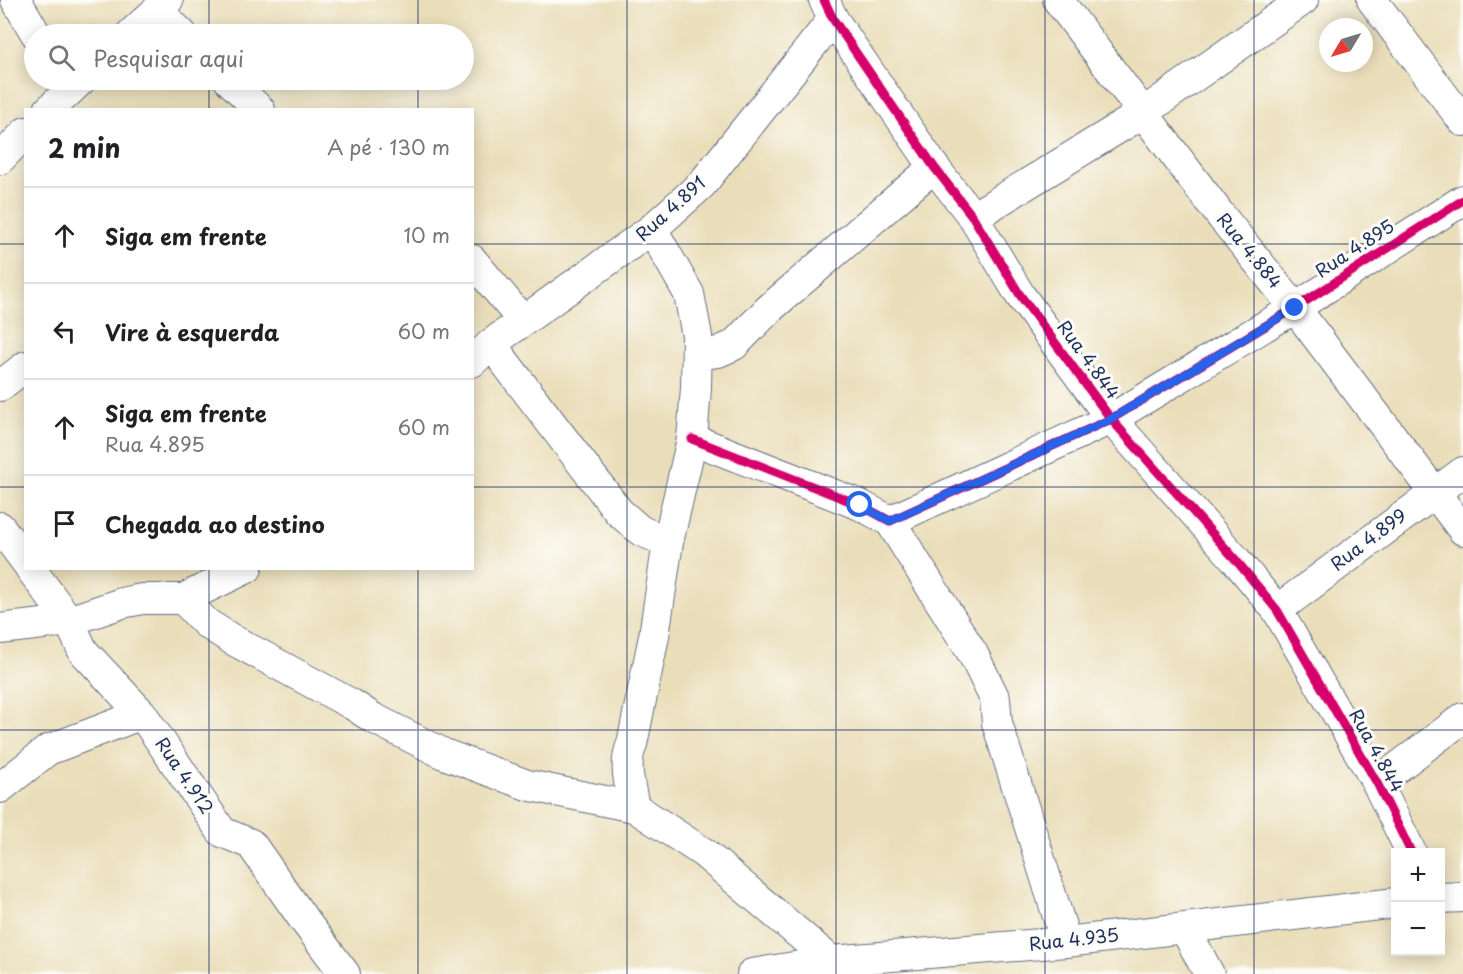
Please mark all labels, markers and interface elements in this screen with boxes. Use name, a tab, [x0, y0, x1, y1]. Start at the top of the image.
north arrow	[1319, 18, 1373, 72]
search box	[24, 24, 474, 90]
icon: search	[45, 41, 78, 74]
text: Pesquisar aqui	[93, 41, 244, 74]
text: 2 min	[48, 128, 121, 167]
text: A pé · 130 m	[327, 132, 450, 162]
street label: Rua 4.891	[629, 169, 711, 247]
street label: Rua 4.884	[1211, 206, 1289, 294]
street label: Rua 4.895	[1309, 212, 1399, 283]
icon: ahead	[48, 219, 81, 252]
text: Siga em frente	[105, 219, 267, 252]
text: 10 m	[403, 220, 450, 250]
route end	[1281, 294, 1307, 320]
street label: Rua 4.844	[1051, 314, 1127, 404]
icon: left	[48, 315, 81, 348]
text: Vire à esquerda	[105, 315, 279, 348]
text: 60 m	[398, 316, 450, 346]
text: Siga em frente	[105, 396, 267, 429]
icon: ahead	[48, 411, 81, 444]
text: 60 m	[398, 412, 450, 442]
text: Rua 4.895	[105, 429, 205, 459]
route start	[846, 491, 872, 517]
street label: Rua 4.899	[1324, 501, 1412, 577]
icon: arrive	[48, 507, 81, 540]
text: Chegada ao destino	[105, 507, 325, 540]
street label: Rua 4.844	[1343, 704, 1411, 797]
street label: Rua 4.912	[150, 731, 221, 819]
map controls	[1391, 848, 1445, 956]
button: +	[1391, 848, 1445, 902]
button: −	[1391, 902, 1445, 956]
street label: Rua 4.935	[1028, 920, 1120, 957]

